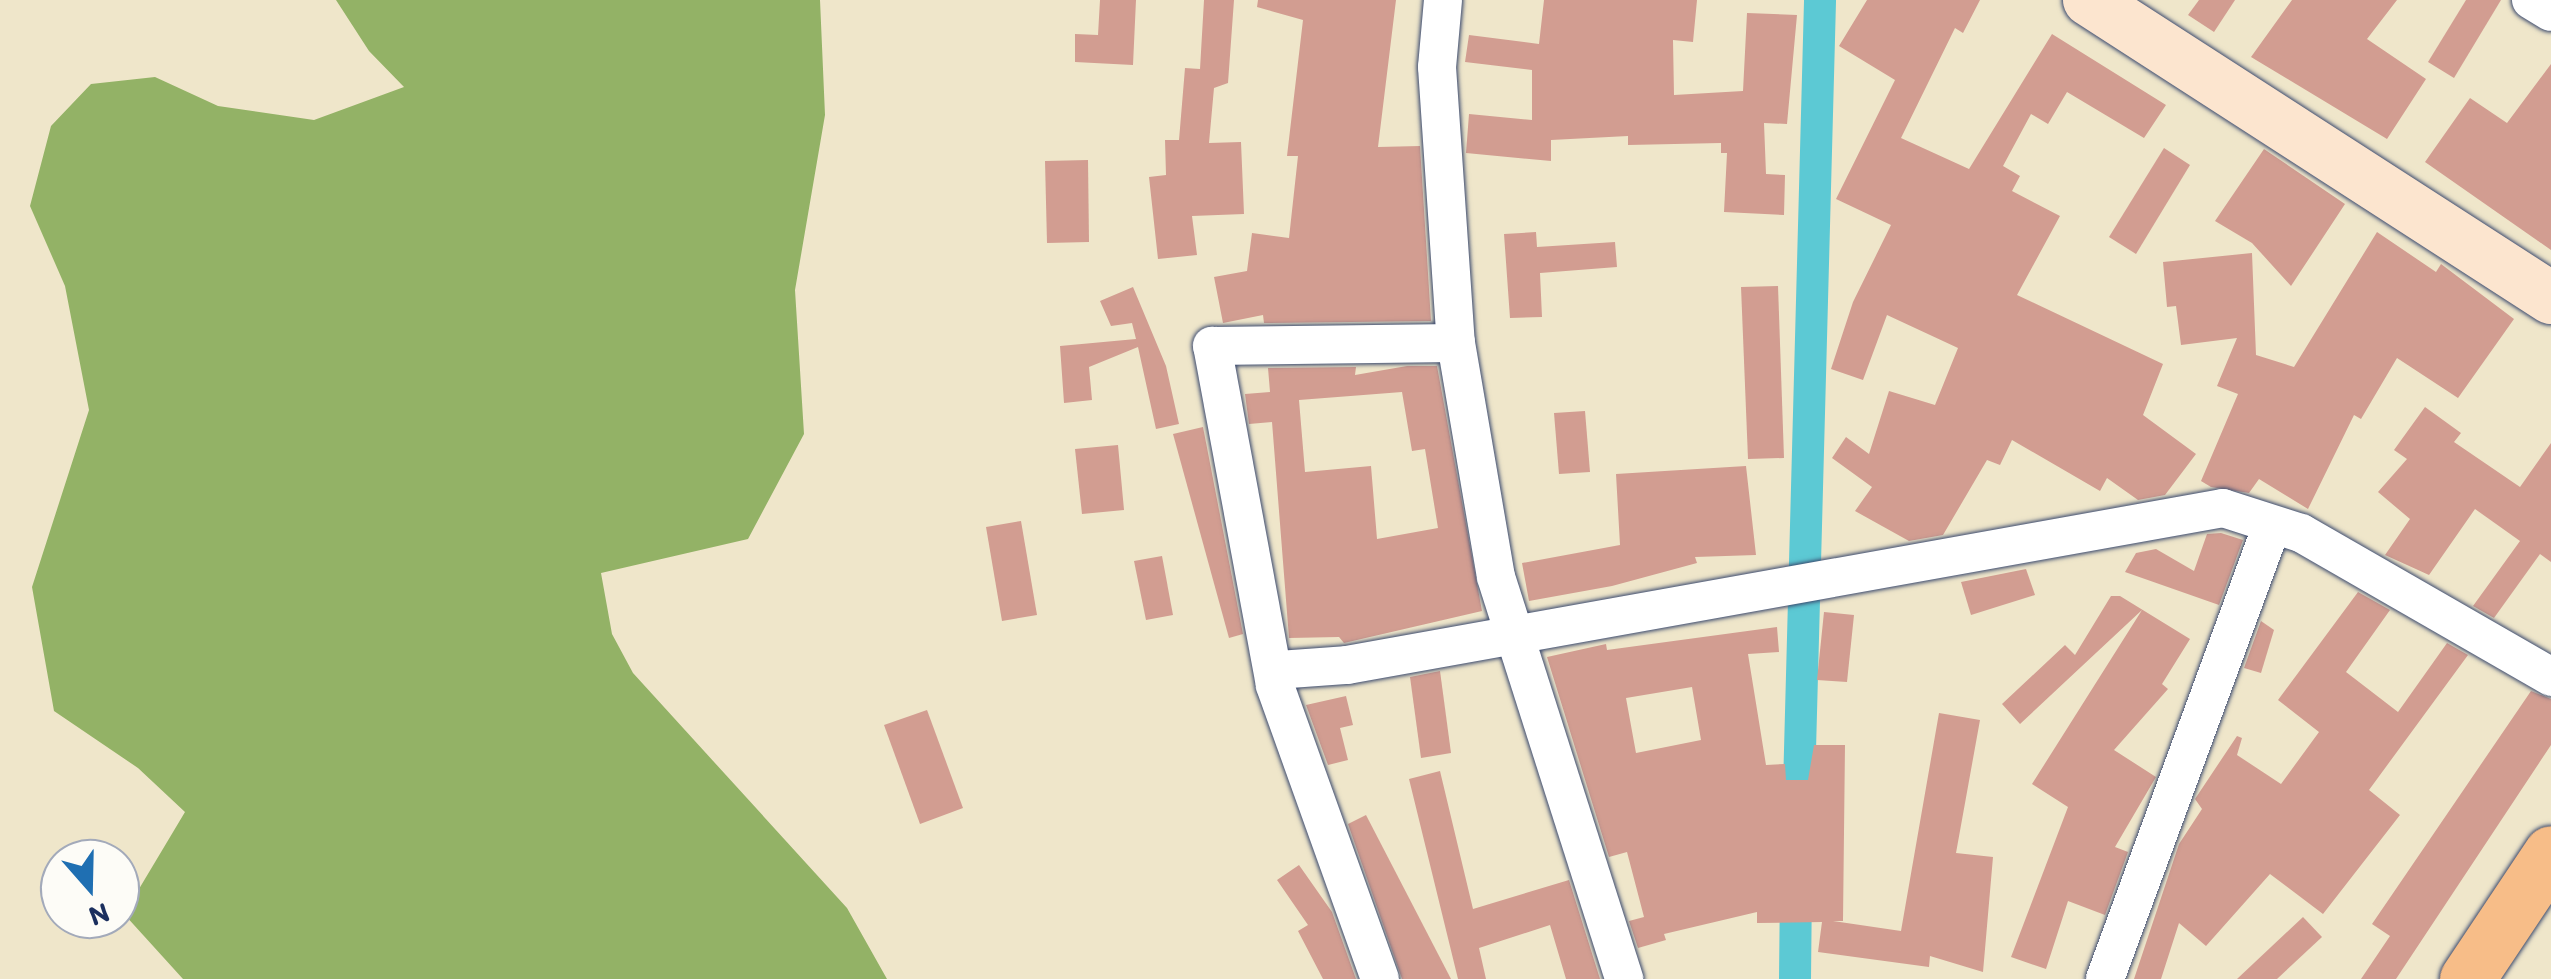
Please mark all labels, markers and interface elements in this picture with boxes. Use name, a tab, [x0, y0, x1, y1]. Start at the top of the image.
north arrow	[40, 839, 140, 939]
text: N	[85, 896, 114, 935]

